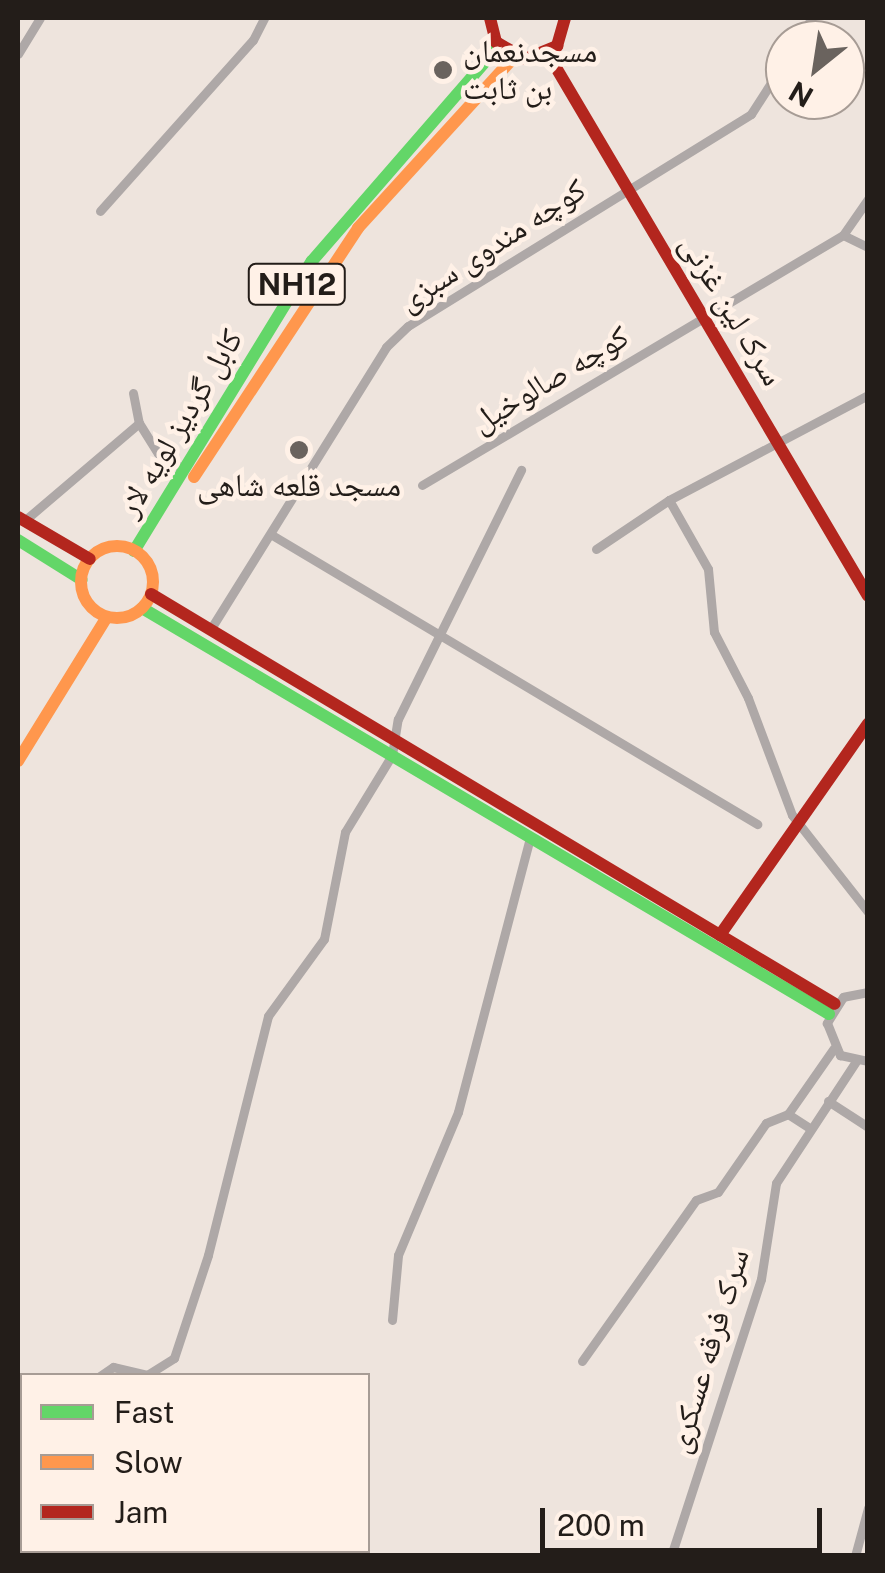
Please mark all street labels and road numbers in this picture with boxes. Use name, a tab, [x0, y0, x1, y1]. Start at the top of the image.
street label: کوچه مندوی سبزی	[391, 170, 593, 320]
street label: سرک لین غزنی	[672, 227, 792, 393]
road number: NH12	[247, 259, 347, 309]
street label: کوچه صالوخیل	[464, 317, 636, 441]
street label: کابل گردیز لویه لار	[109, 322, 251, 524]
street label: سرک فرقه عسکری	[659, 1244, 757, 1458]

